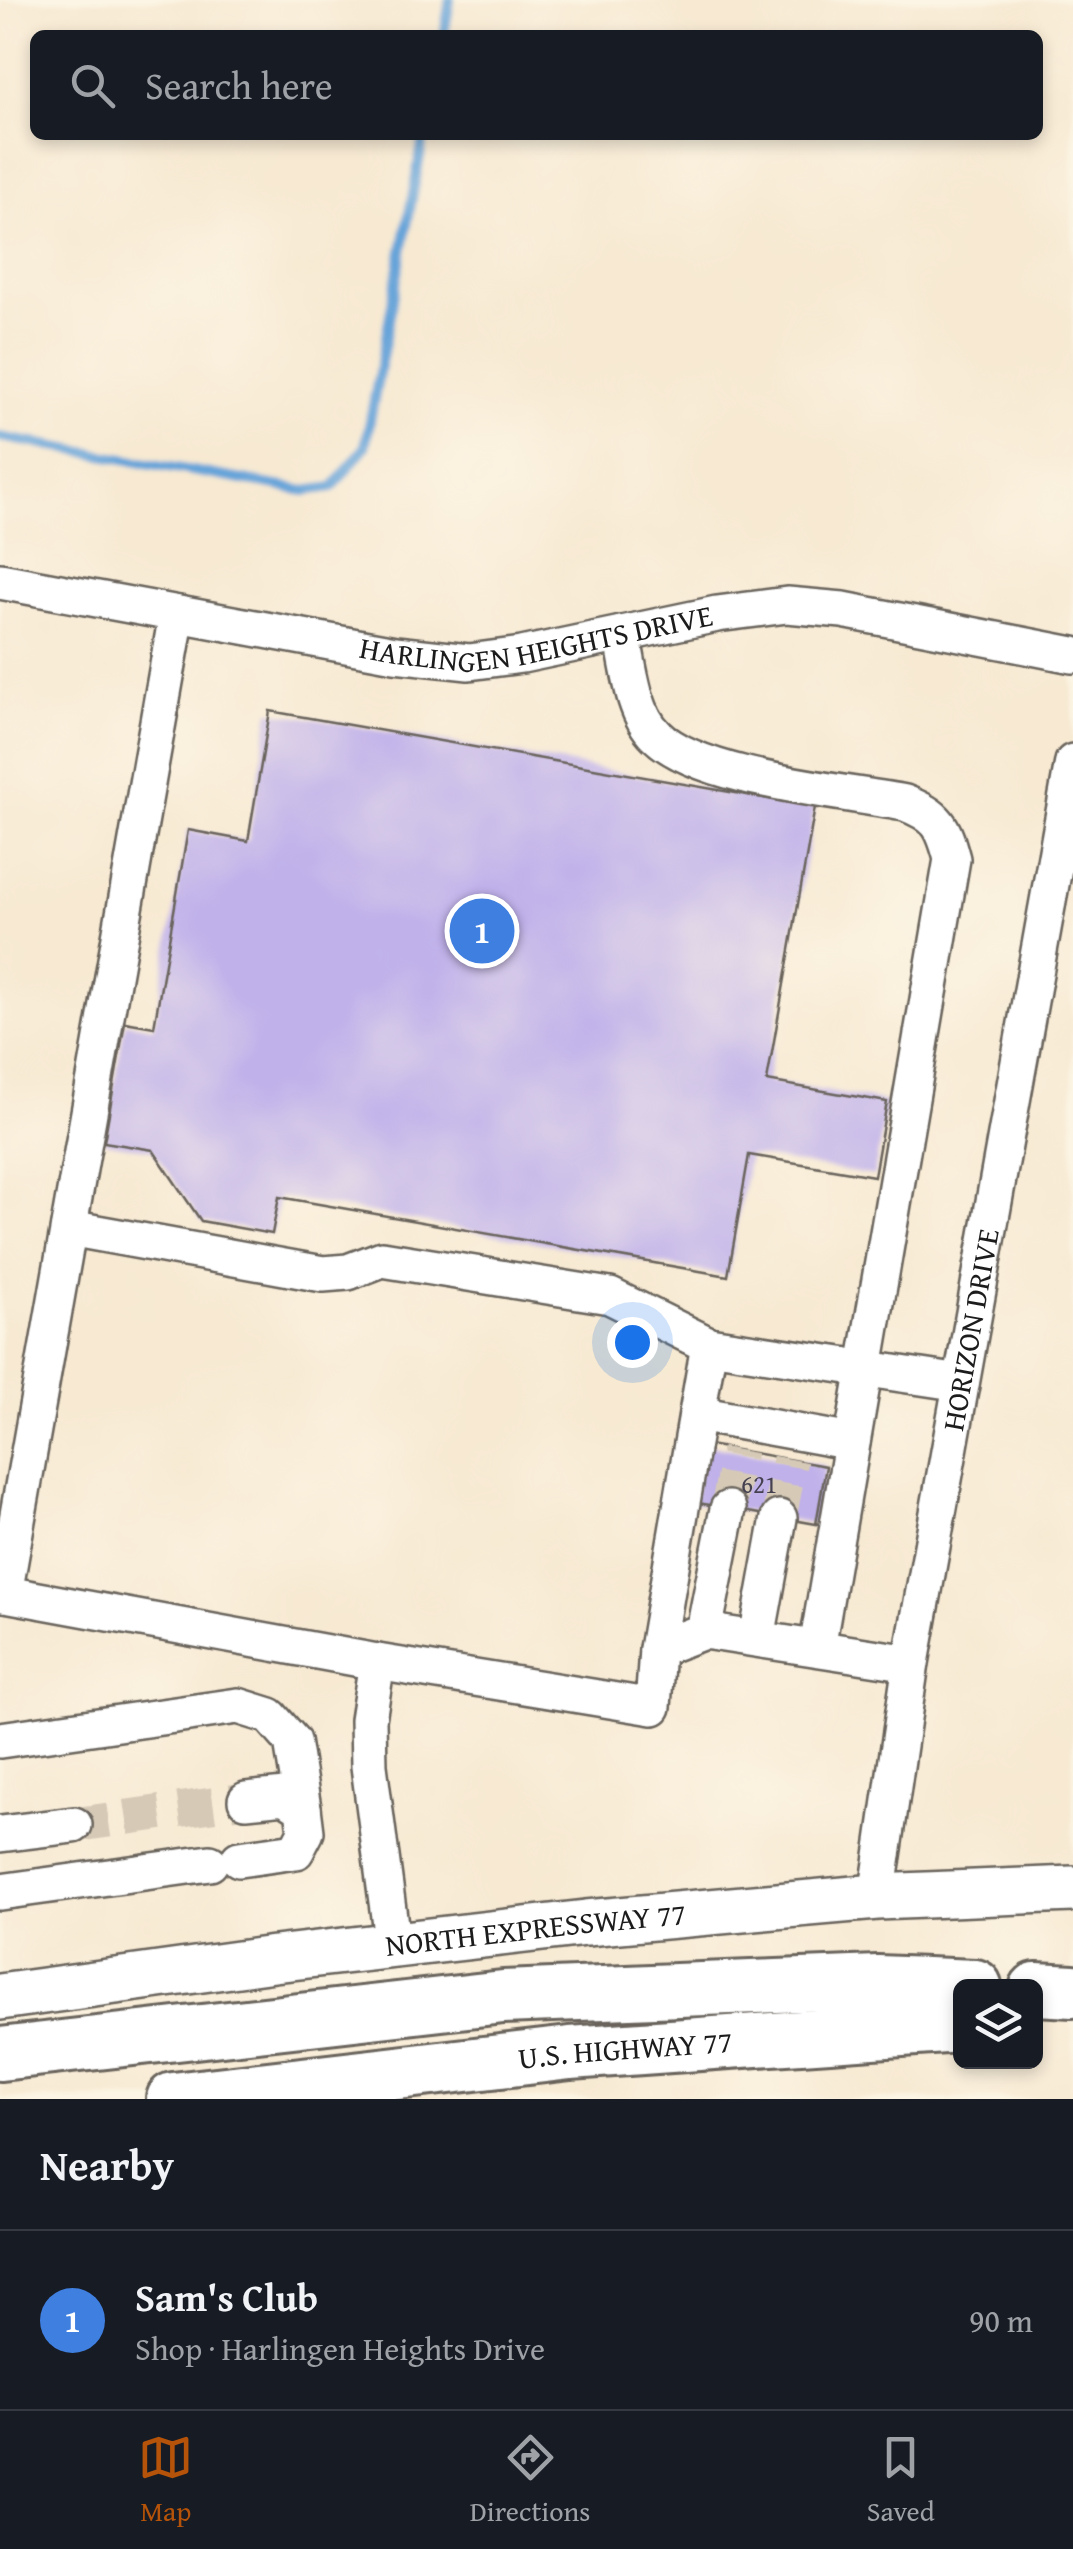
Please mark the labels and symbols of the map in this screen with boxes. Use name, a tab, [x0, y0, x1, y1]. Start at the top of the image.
street label: HARLINGEN HEIGHTS DRIVE	[356, 593, 716, 684]
pin: 1	[450, 894, 514, 968]
street label: HORIZON DRIVE	[930, 1225, 1010, 1434]
your location	[607, 1317, 658, 1368]
house number: 621	[741, 1466, 777, 1502]
street label: NORTH EXPRESSWAY 77	[383, 1891, 688, 1967]
street label: U.S. HIGHWAY 77	[516, 2019, 734, 2080]

